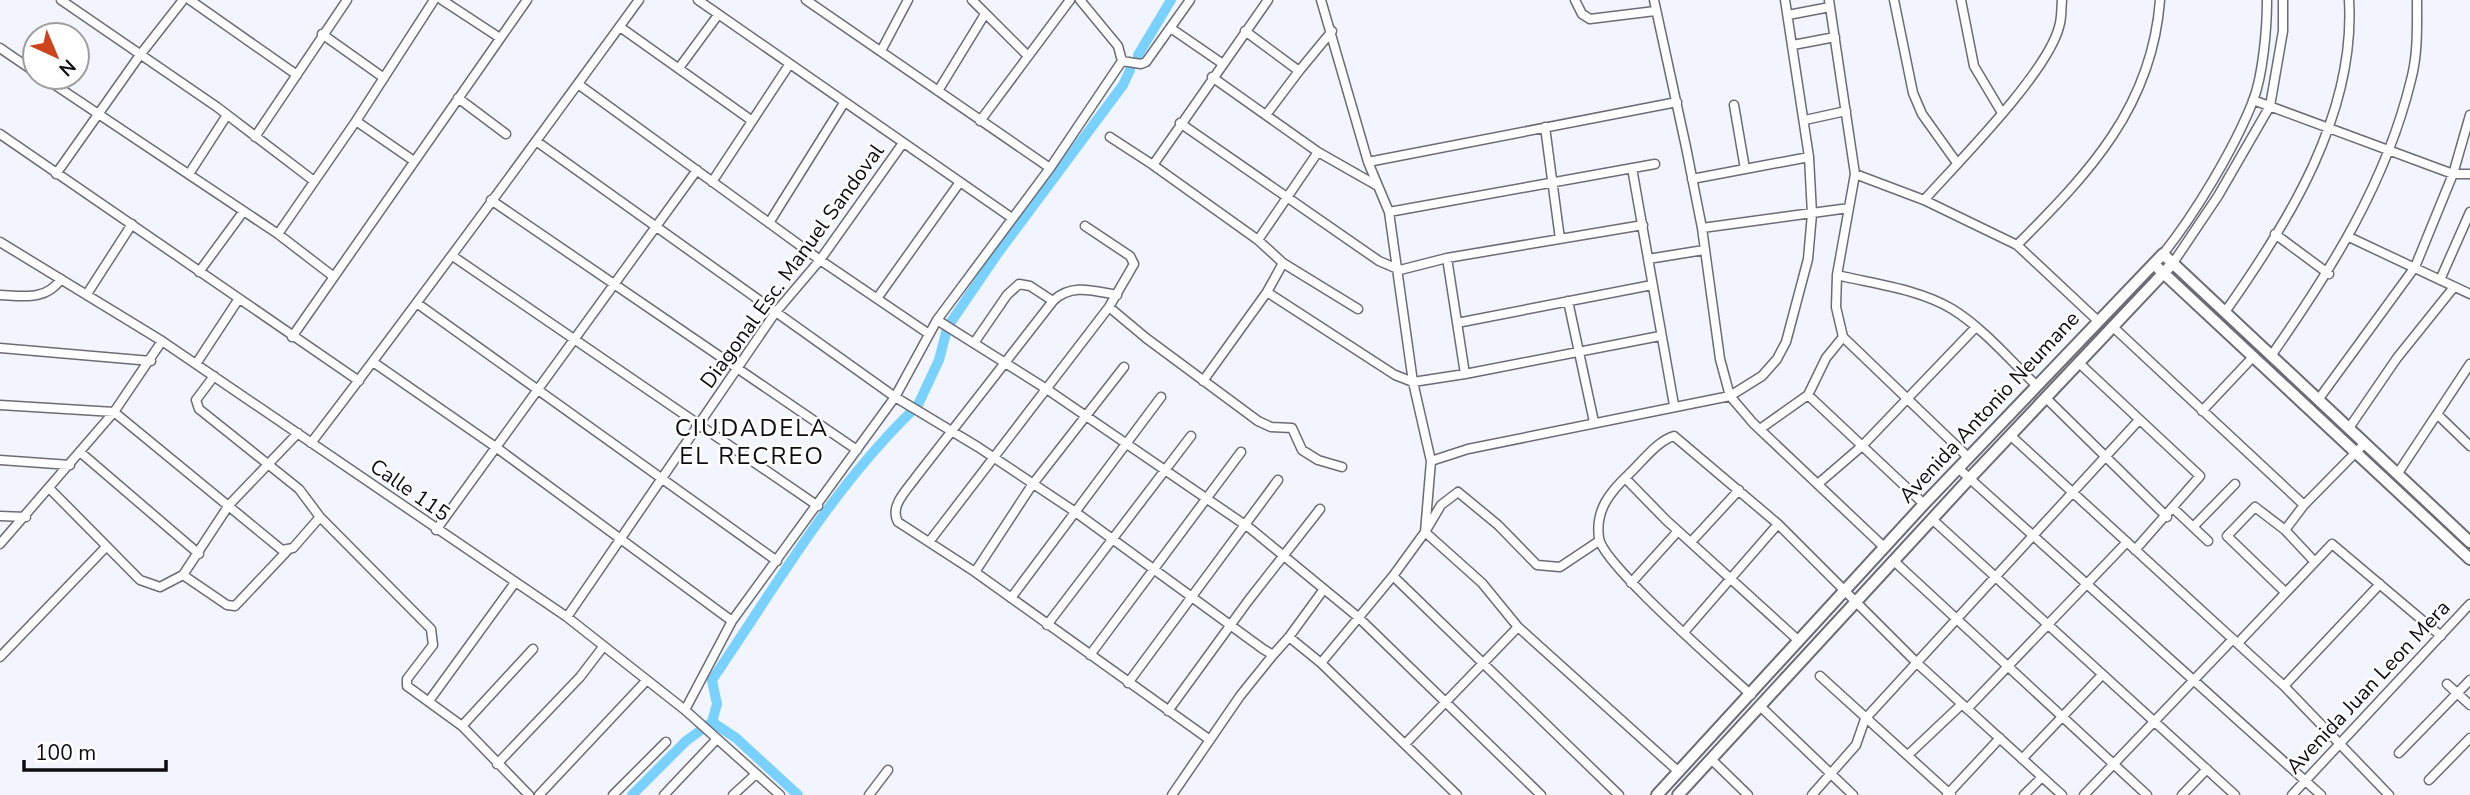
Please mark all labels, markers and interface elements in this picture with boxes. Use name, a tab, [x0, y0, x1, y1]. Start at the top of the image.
north arrow	[21, 21, 91, 91]
text: N	[53, 53, 81, 82]
street label: Diagonal Esc. Manuel Sandoval	[694, 137, 891, 394]
street label: Avenida Antonio Neumane	[1893, 305, 2085, 509]
district label: CIUDADELA EL RECREO	[675, 412, 829, 472]
street label: Calle 115	[364, 452, 456, 528]
street label: Avenida Juan Leon Mera	[2280, 594, 2456, 780]
scale bar	[24, 728, 166, 772]
text: 100 m	[35, 739, 96, 767]

